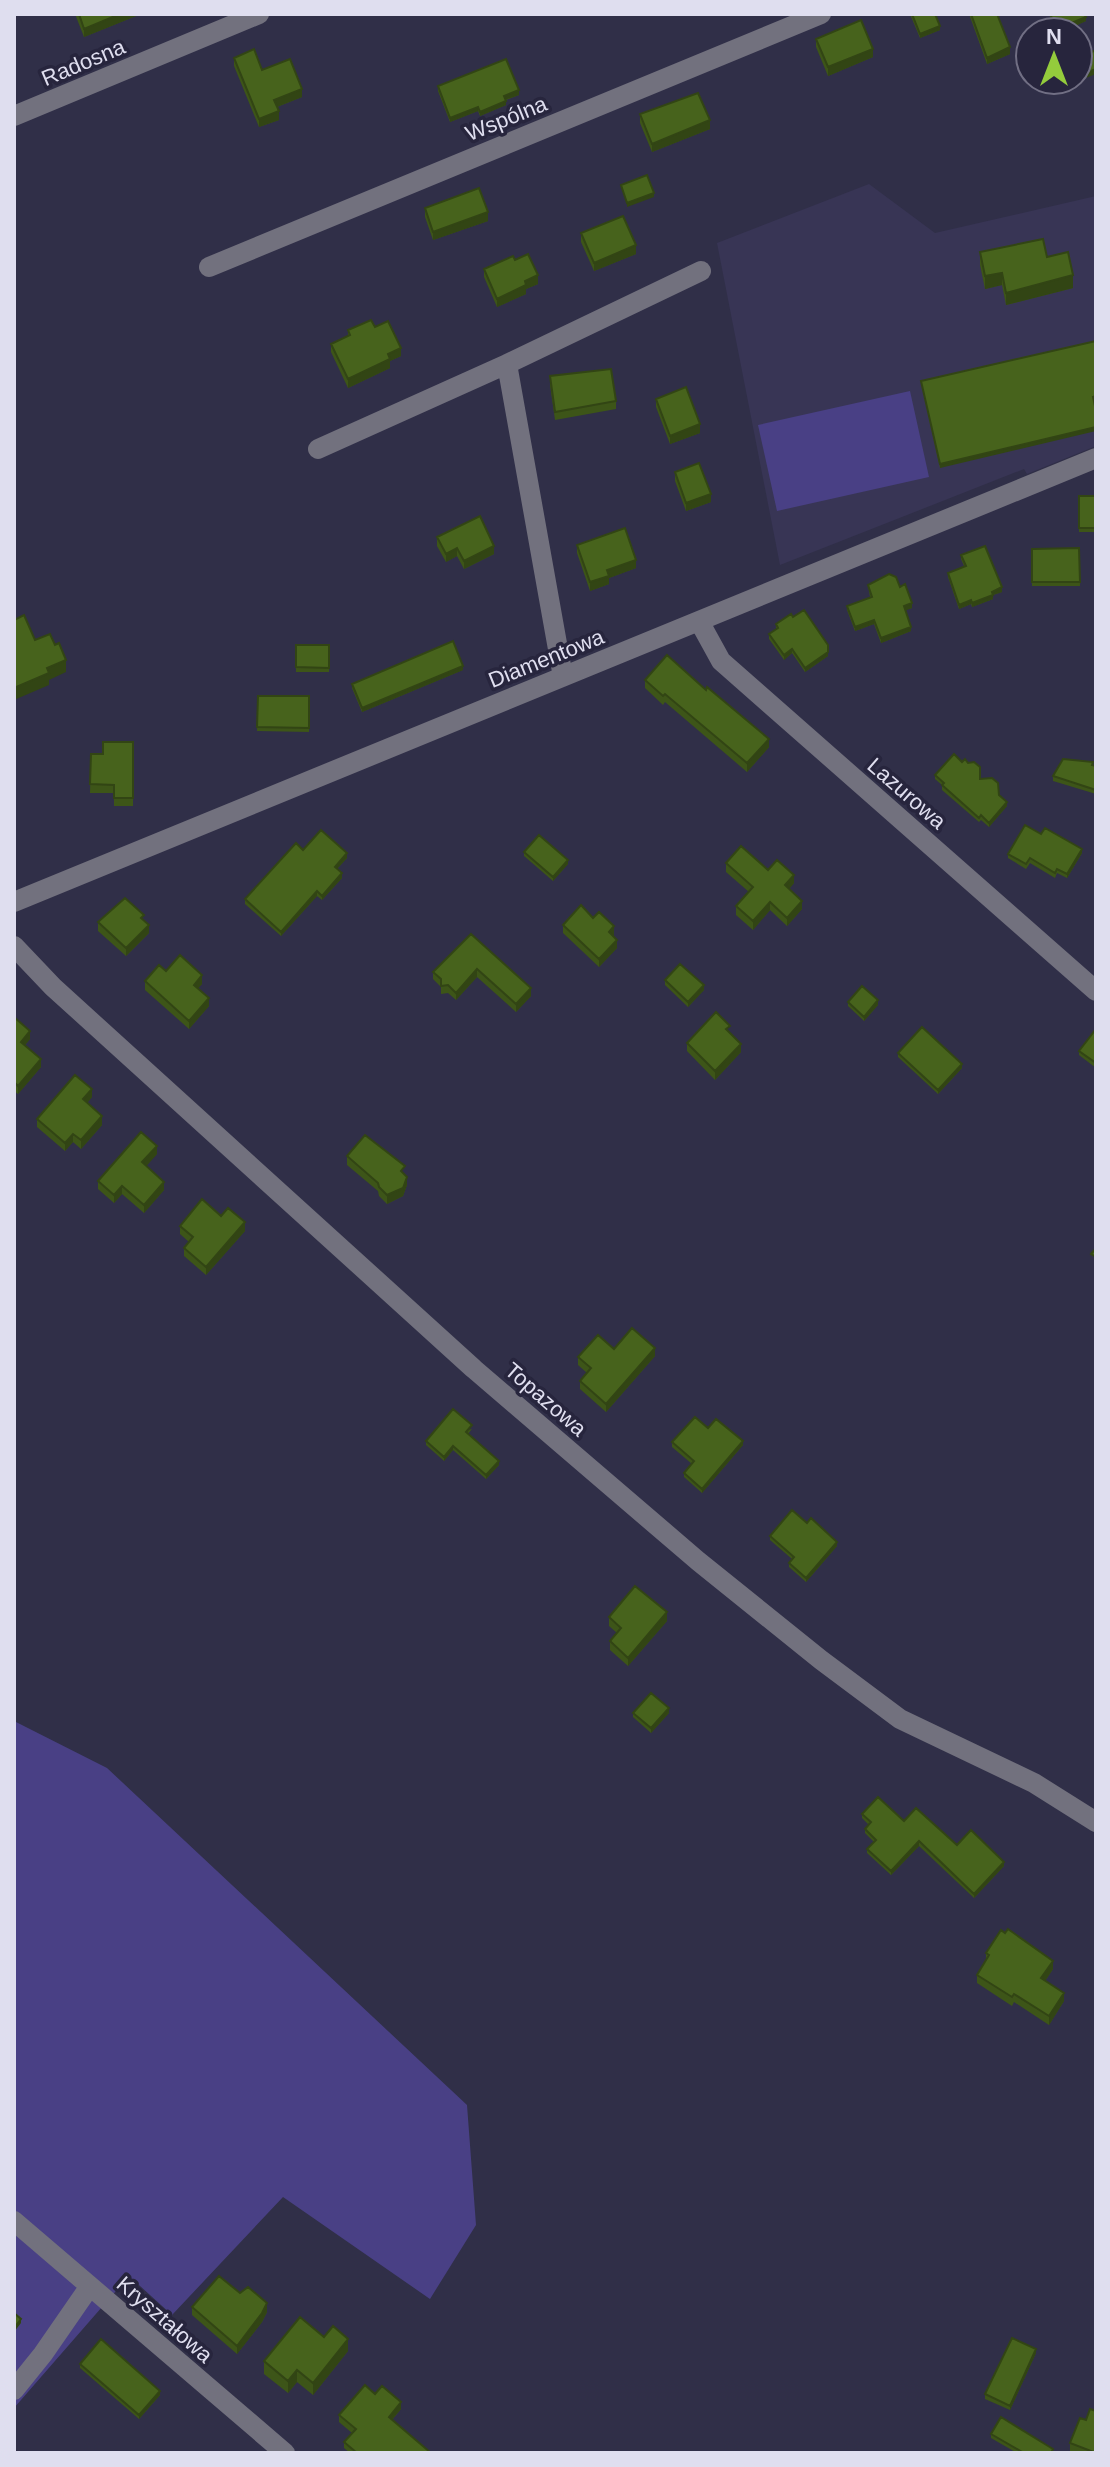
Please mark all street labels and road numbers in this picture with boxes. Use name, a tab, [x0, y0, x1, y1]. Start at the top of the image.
street label: Radosna	[38, 33, 129, 91]
street label: Wspólna	[462, 91, 551, 146]
street label: Diamentowa	[485, 624, 608, 693]
street label: Lazurowa	[862, 753, 951, 835]
street label: Topazowa	[500, 1357, 592, 1442]
street label: Kryształowa	[112, 2271, 218, 2368]

